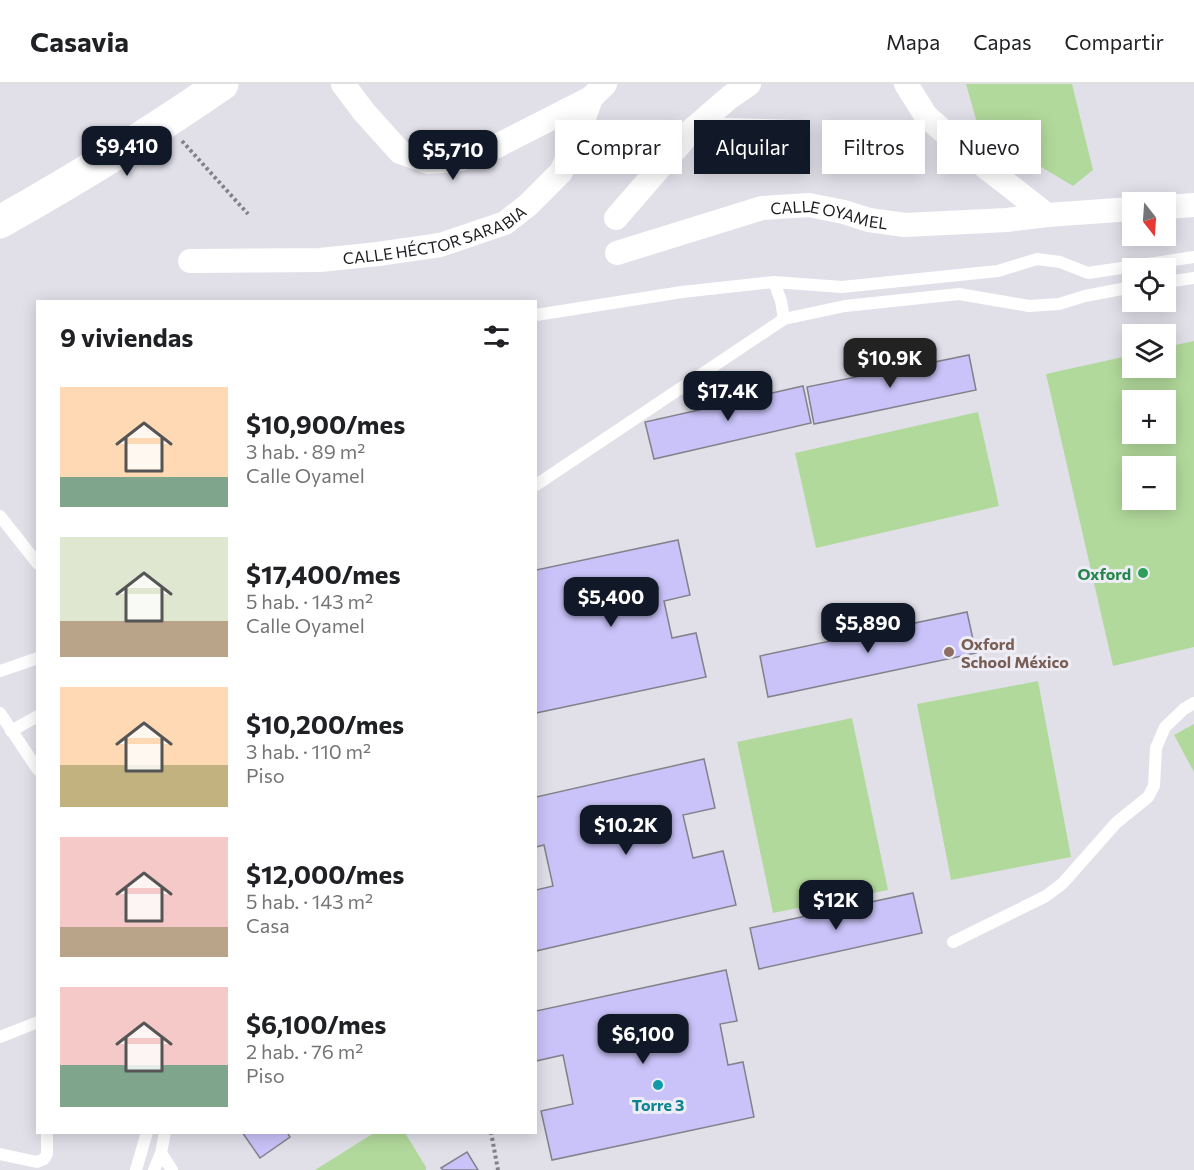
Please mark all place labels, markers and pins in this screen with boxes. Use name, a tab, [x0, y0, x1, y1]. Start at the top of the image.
pin: $9,410	[78, 126, 176, 177]
pin: $5,710	[404, 130, 502, 181]
pin: $10.9K	[841, 338, 939, 389]
pin: $17.4K	[679, 371, 777, 422]
place label: Oxford	[1077, 564, 1131, 583]
marker: Oxford	[1136, 566, 1150, 580]
pin: $5,400	[562, 577, 660, 628]
pin: $5,890	[819, 603, 917, 654]
place label: Oxford School México	[961, 634, 1069, 671]
marker: Oxford School México	[942, 645, 956, 659]
pin: $10.2K	[577, 805, 675, 856]
pin: $12K	[800, 880, 872, 931]
pin: $6,100	[594, 1014, 692, 1065]
marker: Torre 3	[651, 1078, 665, 1092]
place label: Torre 3	[632, 1095, 684, 1114]

